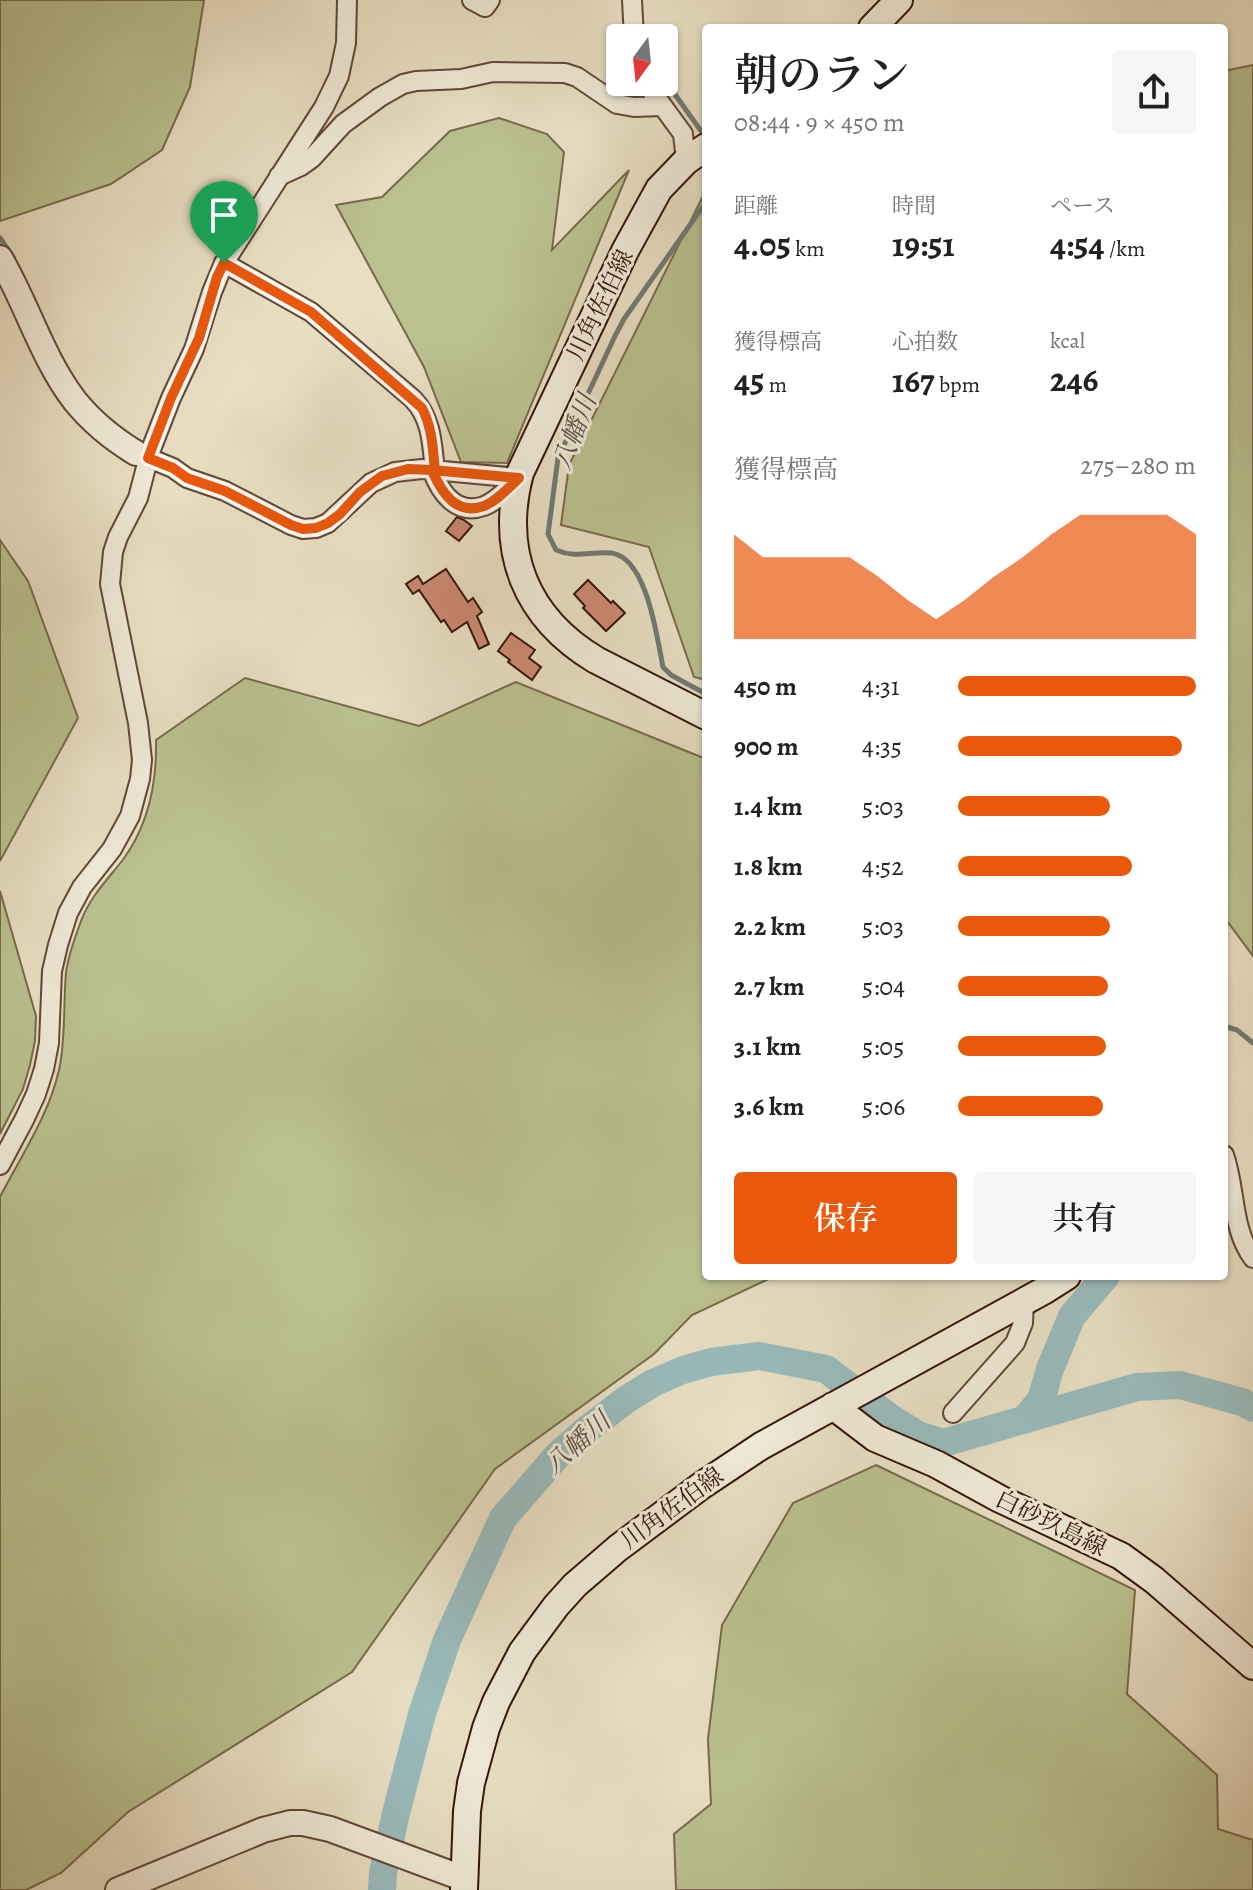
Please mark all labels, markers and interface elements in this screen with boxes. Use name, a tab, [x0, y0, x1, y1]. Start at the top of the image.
north arrow	[606, 24, 678, 96]
map controls	[606, 24, 678, 96]
text: 朝のラン	[734, 45, 910, 105]
button: share	[1112, 50, 1196, 134]
text: 08:44 · 9 × 450 m	[734, 105, 905, 140]
pin	[190, 181, 258, 263]
text: 距離	[734, 191, 778, 221]
text: 時間	[892, 191, 936, 221]
text: ペース	[1050, 191, 1115, 221]
icon: arrive	[202, 193, 246, 237]
text: 4.05	[734, 221, 791, 268]
text: 19:51	[892, 221, 955, 268]
text: 4:54	[1050, 221, 1105, 268]
text: km	[791, 234, 825, 264]
text: /km	[1105, 234, 1145, 264]
street label: 川角佐伯線	[559, 244, 641, 366]
text: kcal	[1050, 326, 1085, 356]
text: 獲得標高	[734, 327, 822, 357]
text: 心拍数	[892, 327, 958, 357]
text: 246	[1050, 356, 1098, 403]
text: 45	[734, 357, 765, 404]
text: 167	[892, 357, 935, 404]
text: m	[765, 370, 787, 400]
text: bpm	[935, 370, 980, 400]
water label: 八幡川	[544, 387, 606, 475]
text: 275–280 m	[1080, 448, 1196, 483]
text: 獲得標高	[734, 452, 838, 487]
text: 450 m	[734, 669, 797, 704]
text: 4:31	[862, 669, 900, 704]
text: 900 m	[734, 729, 799, 764]
text: 4:35	[862, 729, 902, 764]
text: 1.4 km	[734, 789, 802, 824]
text: 5:03	[862, 789, 904, 824]
text: 1.8 km	[734, 849, 803, 884]
text: 4:52	[862, 849, 904, 884]
text: 2.2 km	[734, 909, 806, 944]
text: 5:03	[862, 909, 904, 944]
text: 2.7 km	[734, 969, 805, 1004]
text: 5:04	[862, 969, 905, 1004]
text: 3.1 km	[734, 1029, 801, 1064]
text: 5:05	[862, 1029, 904, 1064]
text: 3.6 km	[734, 1089, 804, 1124]
text: 5:06	[862, 1089, 905, 1124]
button: 保存	[734, 1172, 957, 1264]
button: 共有	[973, 1172, 1196, 1264]
water label: 八幡川	[537, 1402, 620, 1482]
street label: 川角佐伯線	[614, 1460, 730, 1556]
street label: 白砂玖島線	[990, 1482, 1112, 1564]

